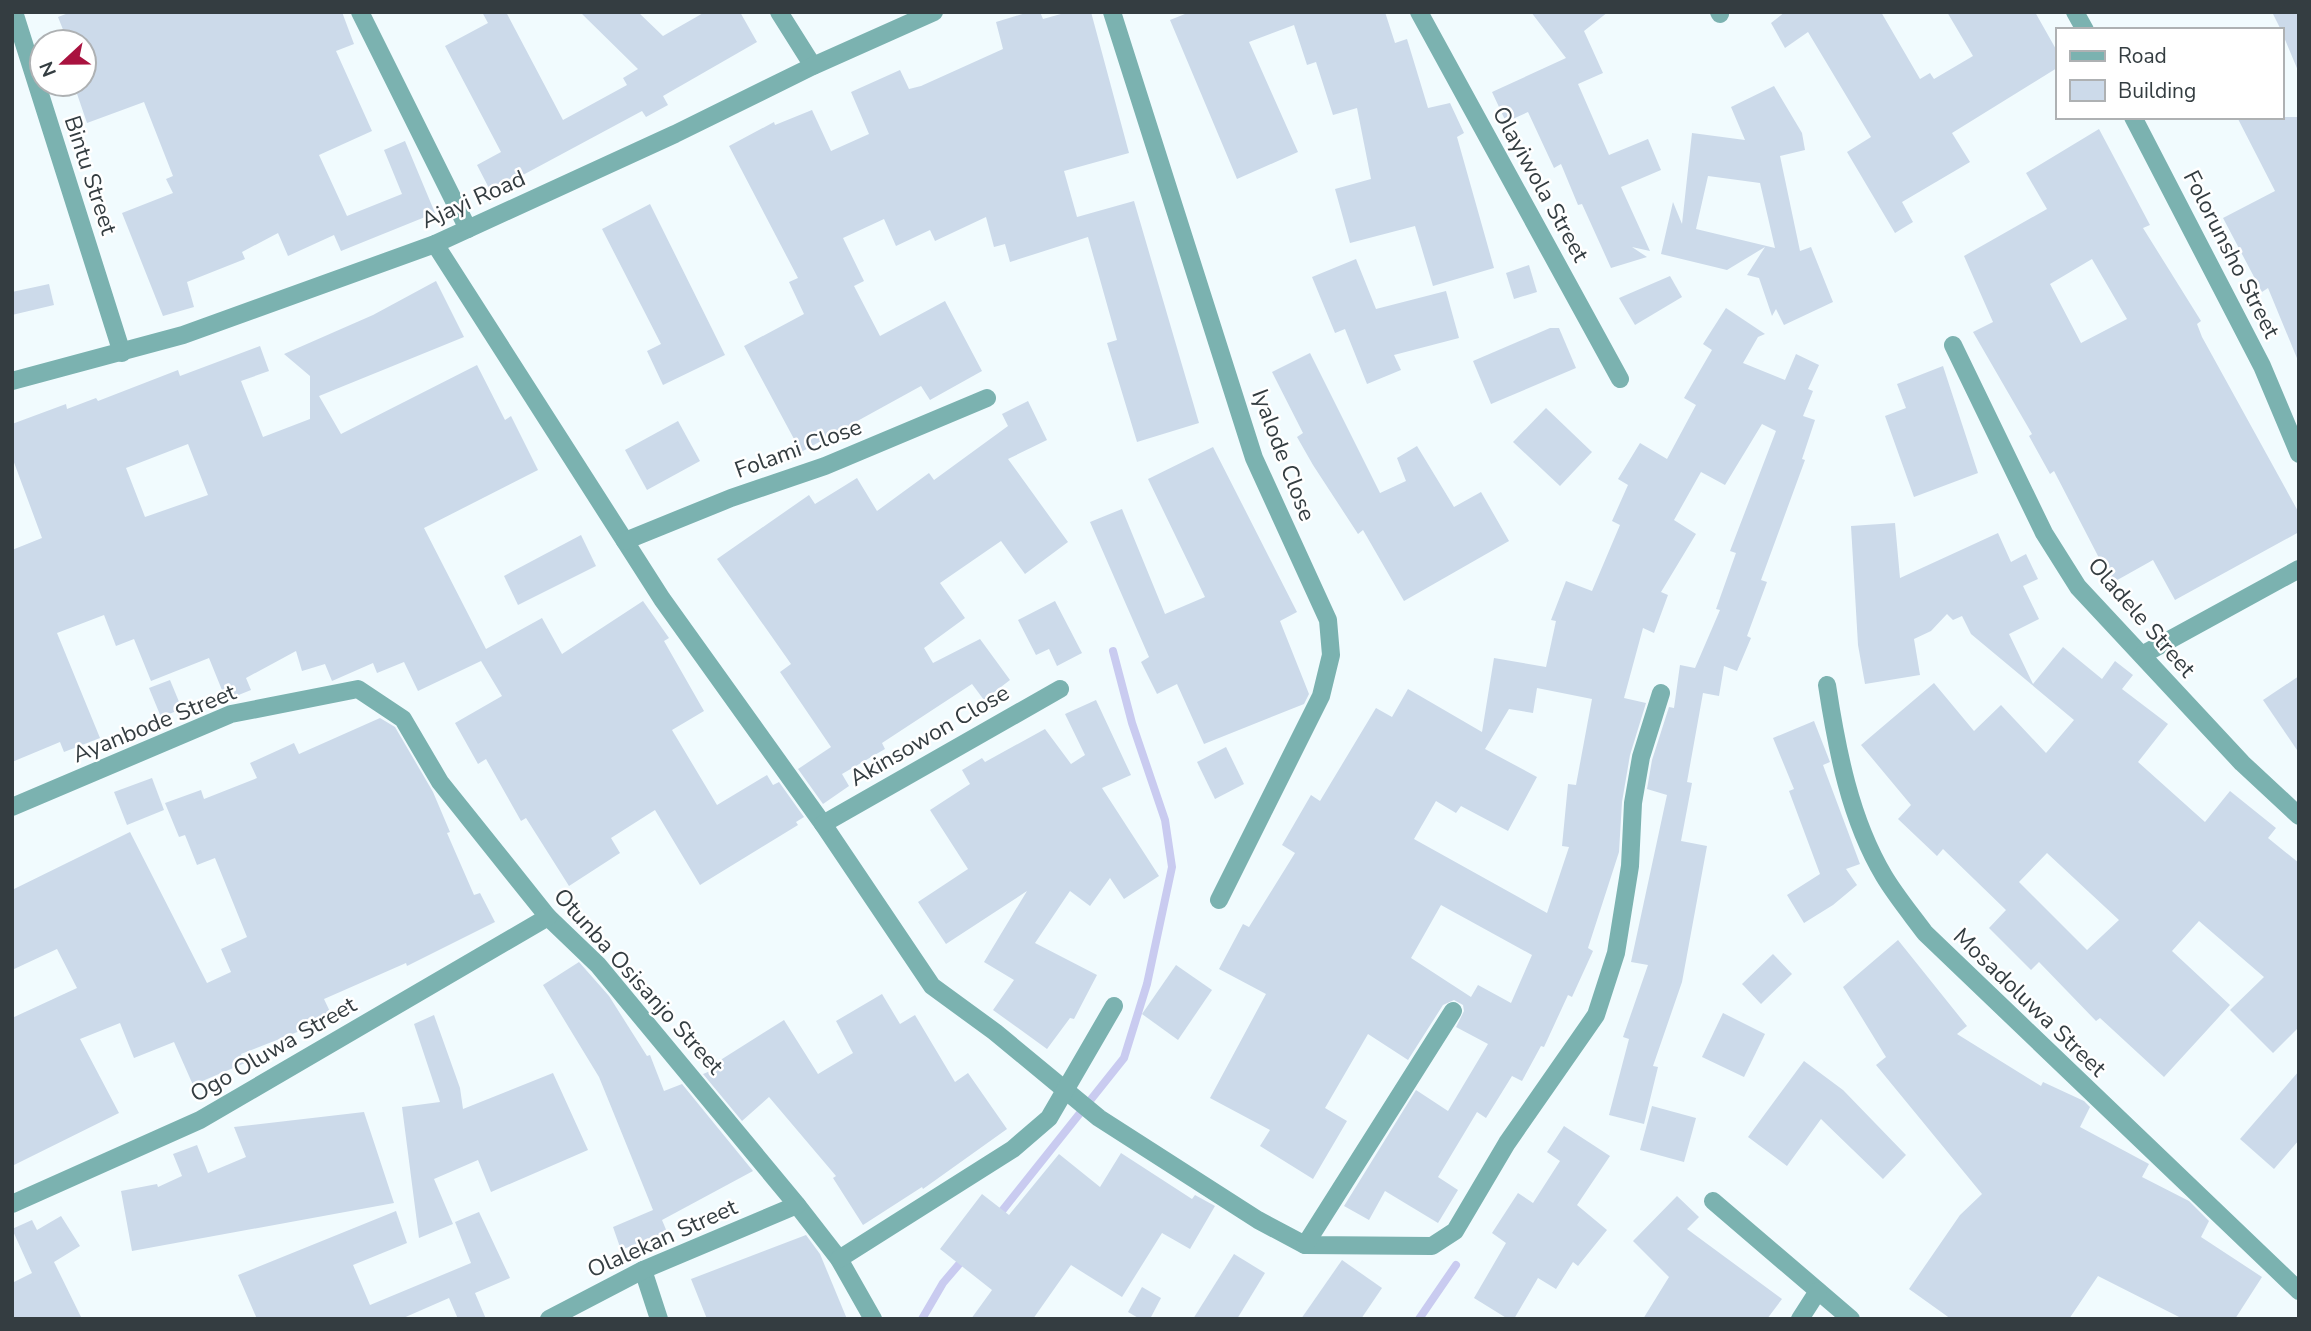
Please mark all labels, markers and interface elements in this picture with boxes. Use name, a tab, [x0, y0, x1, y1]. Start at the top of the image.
north arrow	[28, 28, 98, 98]
legend	[2056, 28, 2283, 119]
text: Road	[2118, 42, 2167, 70]
text: N	[33, 58, 63, 80]
text: Building	[2118, 77, 2196, 105]
street label: Olayiwola Street	[1485, 101, 1597, 268]
street label: Bintu Street	[57, 112, 125, 240]
street label: Ajayi Road	[416, 163, 530, 236]
street label: Folorunsho Street	[2176, 165, 2288, 344]
street label: Iyalode Close	[1244, 385, 1323, 526]
street label: Folami Close	[730, 411, 866, 486]
street label: Oladele Street	[2081, 551, 2203, 685]
street label: Ayanbode Street	[68, 676, 241, 770]
street label: Akinsowon Close	[844, 677, 1015, 794]
street label: Otunba Osisanjo Street	[547, 882, 731, 1082]
street label: Mosadoluwa Street	[1946, 921, 2114, 1084]
street label: Ogo Oluwa Street	[184, 989, 363, 1110]
street label: Olalekan Street	[582, 1191, 743, 1285]

